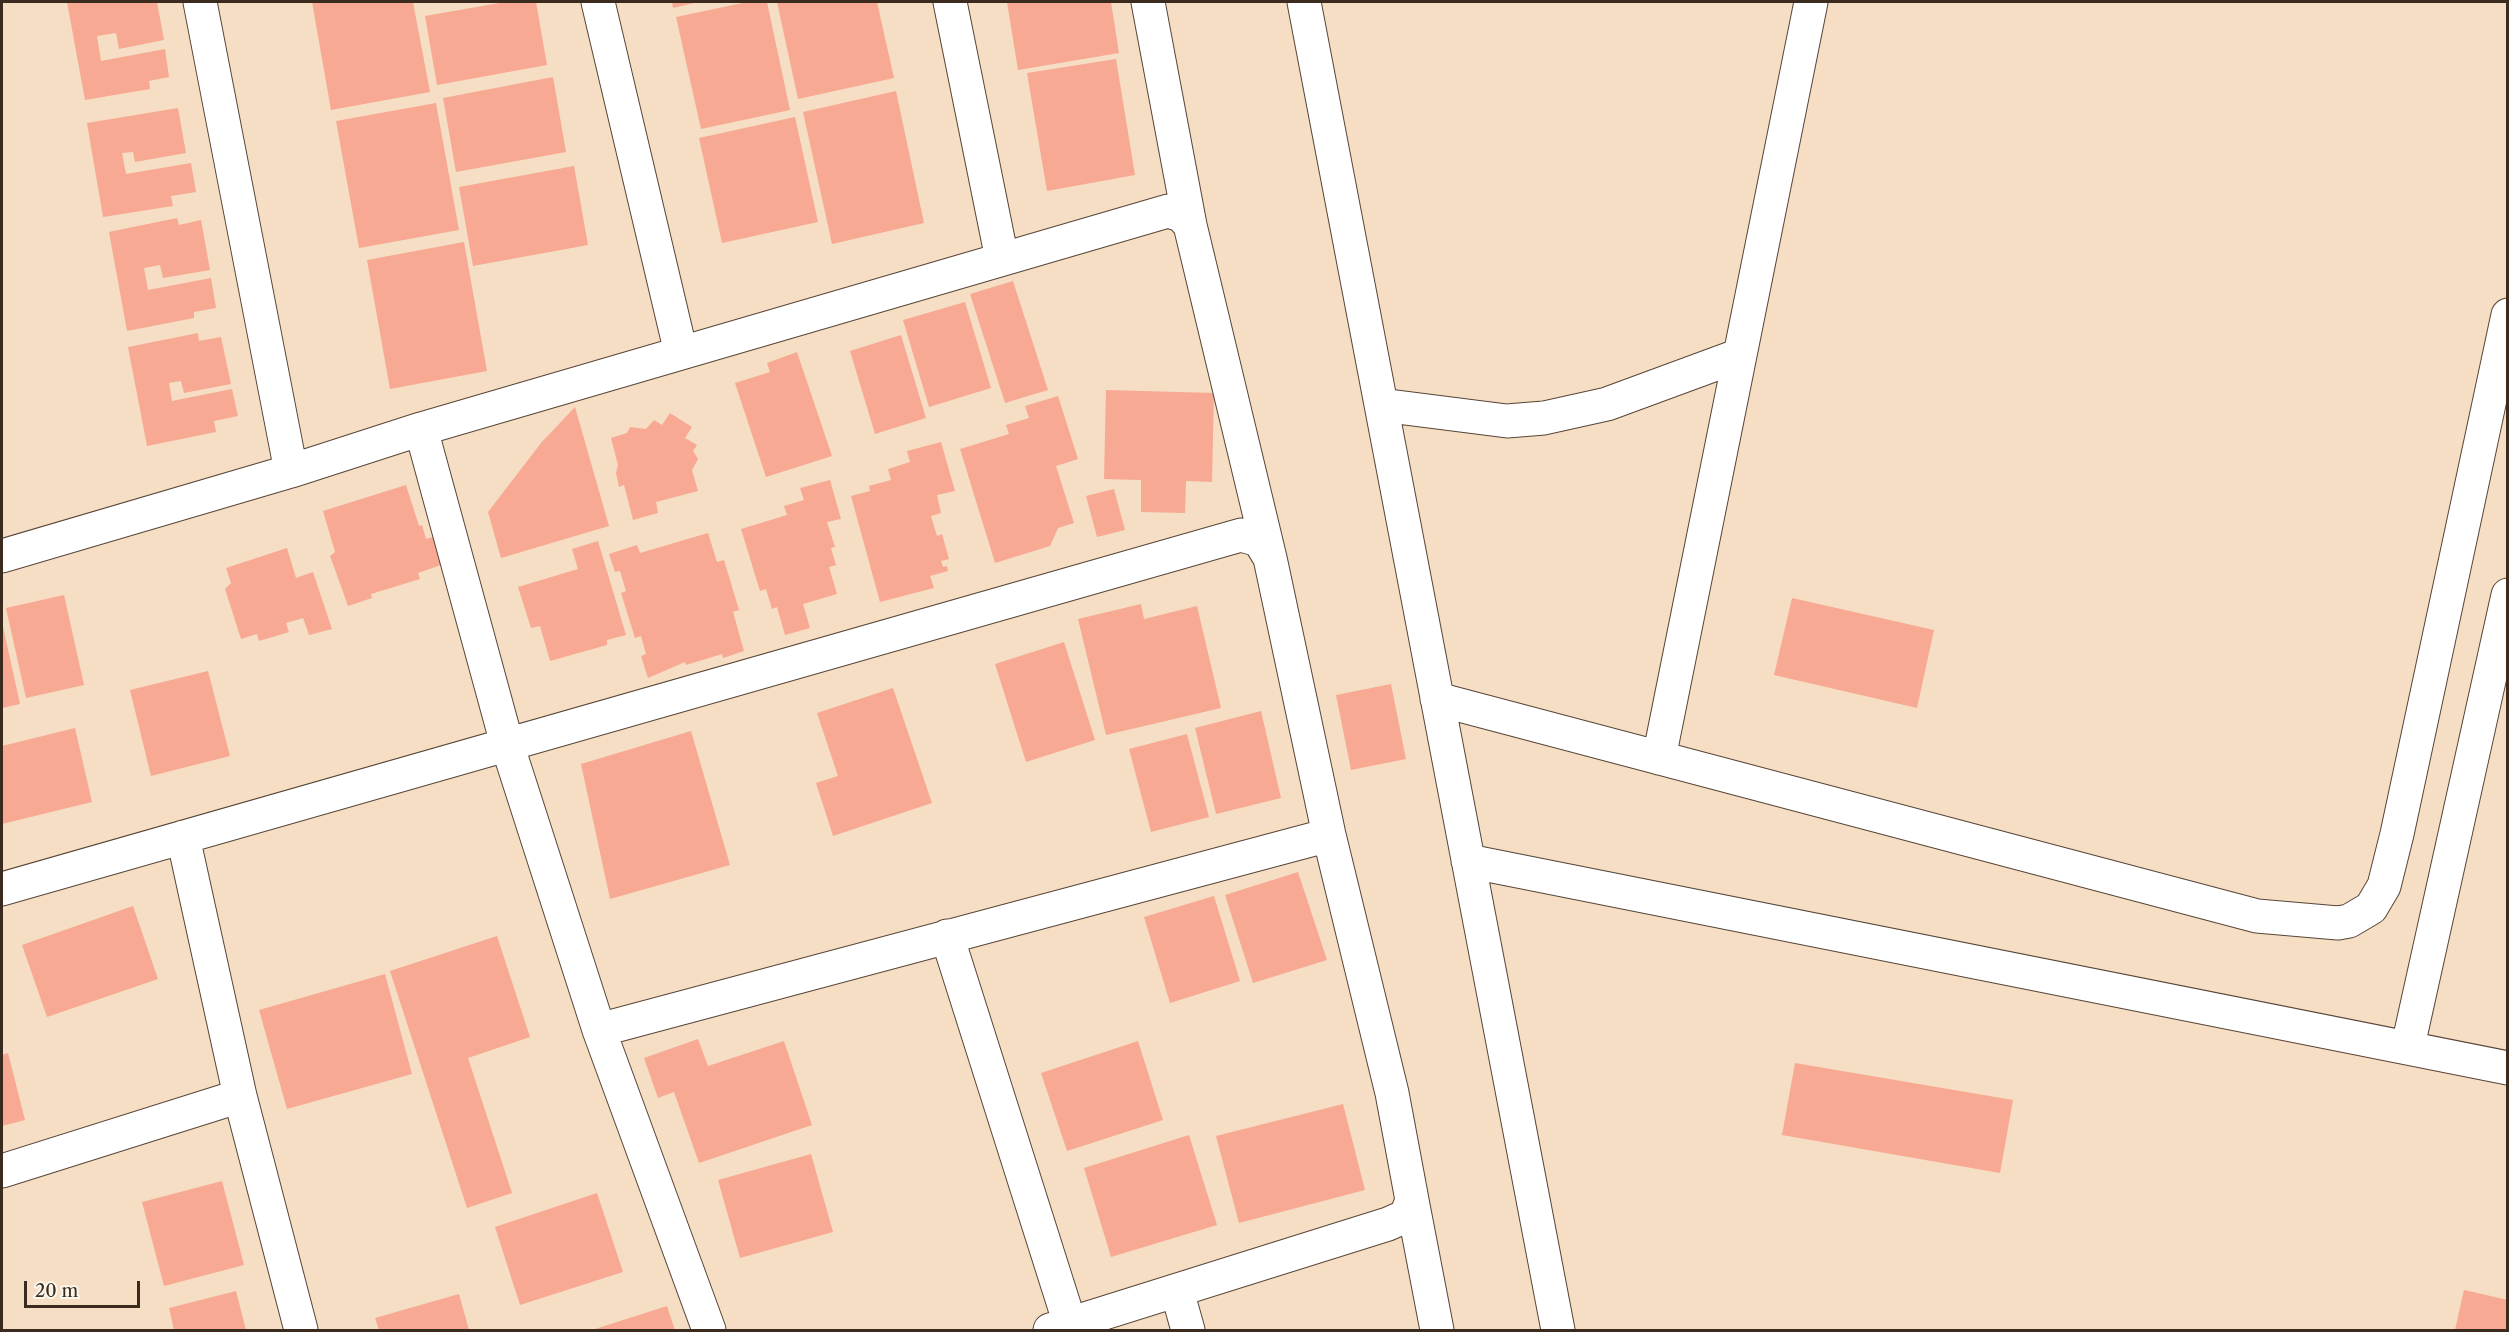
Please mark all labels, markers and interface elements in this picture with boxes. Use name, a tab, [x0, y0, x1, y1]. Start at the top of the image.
scale bar	[27, 1269, 142, 1307]
text: 20 m	[35, 1280, 78, 1302]

